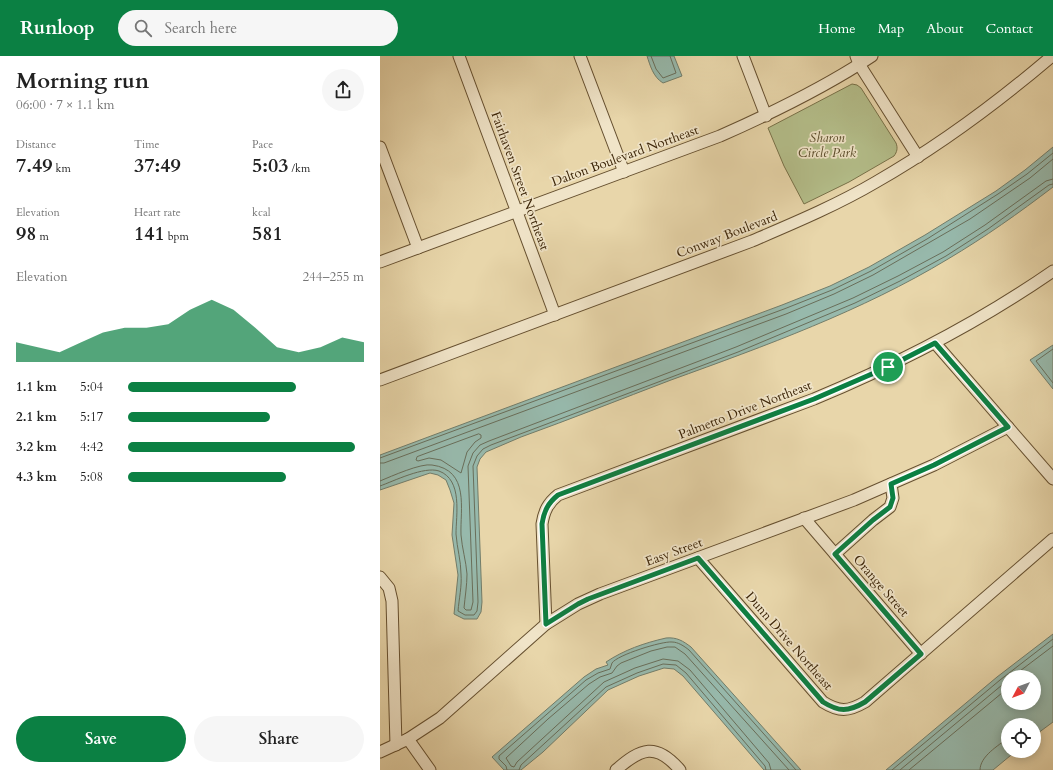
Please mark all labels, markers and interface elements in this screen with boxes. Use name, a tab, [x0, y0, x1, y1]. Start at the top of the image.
search box	[118, 10, 398, 46]
text: Runloop	[20, 15, 94, 41]
icon: search	[132, 17, 154, 39]
text: Search here	[164, 18, 237, 38]
text: Home	[818, 19, 856, 38]
text: Map	[878, 19, 904, 38]
text: About	[926, 19, 963, 38]
text: Contact	[985, 19, 1033, 38]
text: Morning run	[16, 66, 149, 96]
button: share	[322, 69, 364, 111]
text: 06:00 · 7 × 1.1 km	[16, 96, 115, 114]
street label: Fairhaven Street Northeast	[487, 109, 553, 253]
street label: Dalton Boulevard Northeast	[549, 121, 701, 191]
park label: Sharon Circle Park	[798, 129, 857, 162]
text: Distance	[16, 137, 56, 152]
text: Time	[134, 137, 159, 152]
text: Pace	[252, 137, 273, 152]
text: 7.49	[16, 152, 53, 179]
text: 37:49	[134, 152, 181, 179]
text: 5:03	[252, 152, 289, 179]
text: km	[53, 161, 71, 176]
text: /km	[289, 161, 310, 176]
text: Elevation	[16, 205, 60, 220]
text: Heart rate	[134, 205, 181, 220]
text: kcal	[252, 205, 270, 220]
street label: Conway Boulevard	[674, 207, 780, 263]
text: 98	[16, 220, 37, 247]
text: 141	[134, 220, 165, 247]
text: 581	[252, 220, 283, 247]
text: m	[37, 229, 49, 244]
text: bpm	[165, 229, 189, 244]
text: Elevation	[16, 268, 68, 286]
text: 244–255 m	[302, 268, 364, 286]
pin	[871, 350, 905, 384]
icon: arrive	[877, 356, 899, 378]
street label: Palmetto Drive Northeast	[676, 376, 814, 444]
text: 1.1 km	[16, 378, 57, 396]
text: 5:04	[80, 378, 103, 396]
text: 2.1 km	[16, 408, 57, 426]
text: 5:17	[80, 408, 103, 426]
text: 3.2 km	[16, 438, 57, 456]
text: 4:42	[80, 438, 103, 456]
text: 4.3 km	[16, 468, 57, 486]
text: 5:08	[80, 468, 103, 486]
street label: Easy Street	[643, 533, 705, 571]
street label: Orange Street	[849, 551, 913, 621]
street label: Dunn Drive Northeast	[741, 588, 837, 694]
north arrow	[1001, 670, 1041, 710]
map controls	[1001, 670, 1041, 758]
button: Save	[16, 716, 186, 762]
button: Share	[194, 716, 364, 762]
button: locate	[1001, 718, 1041, 758]

